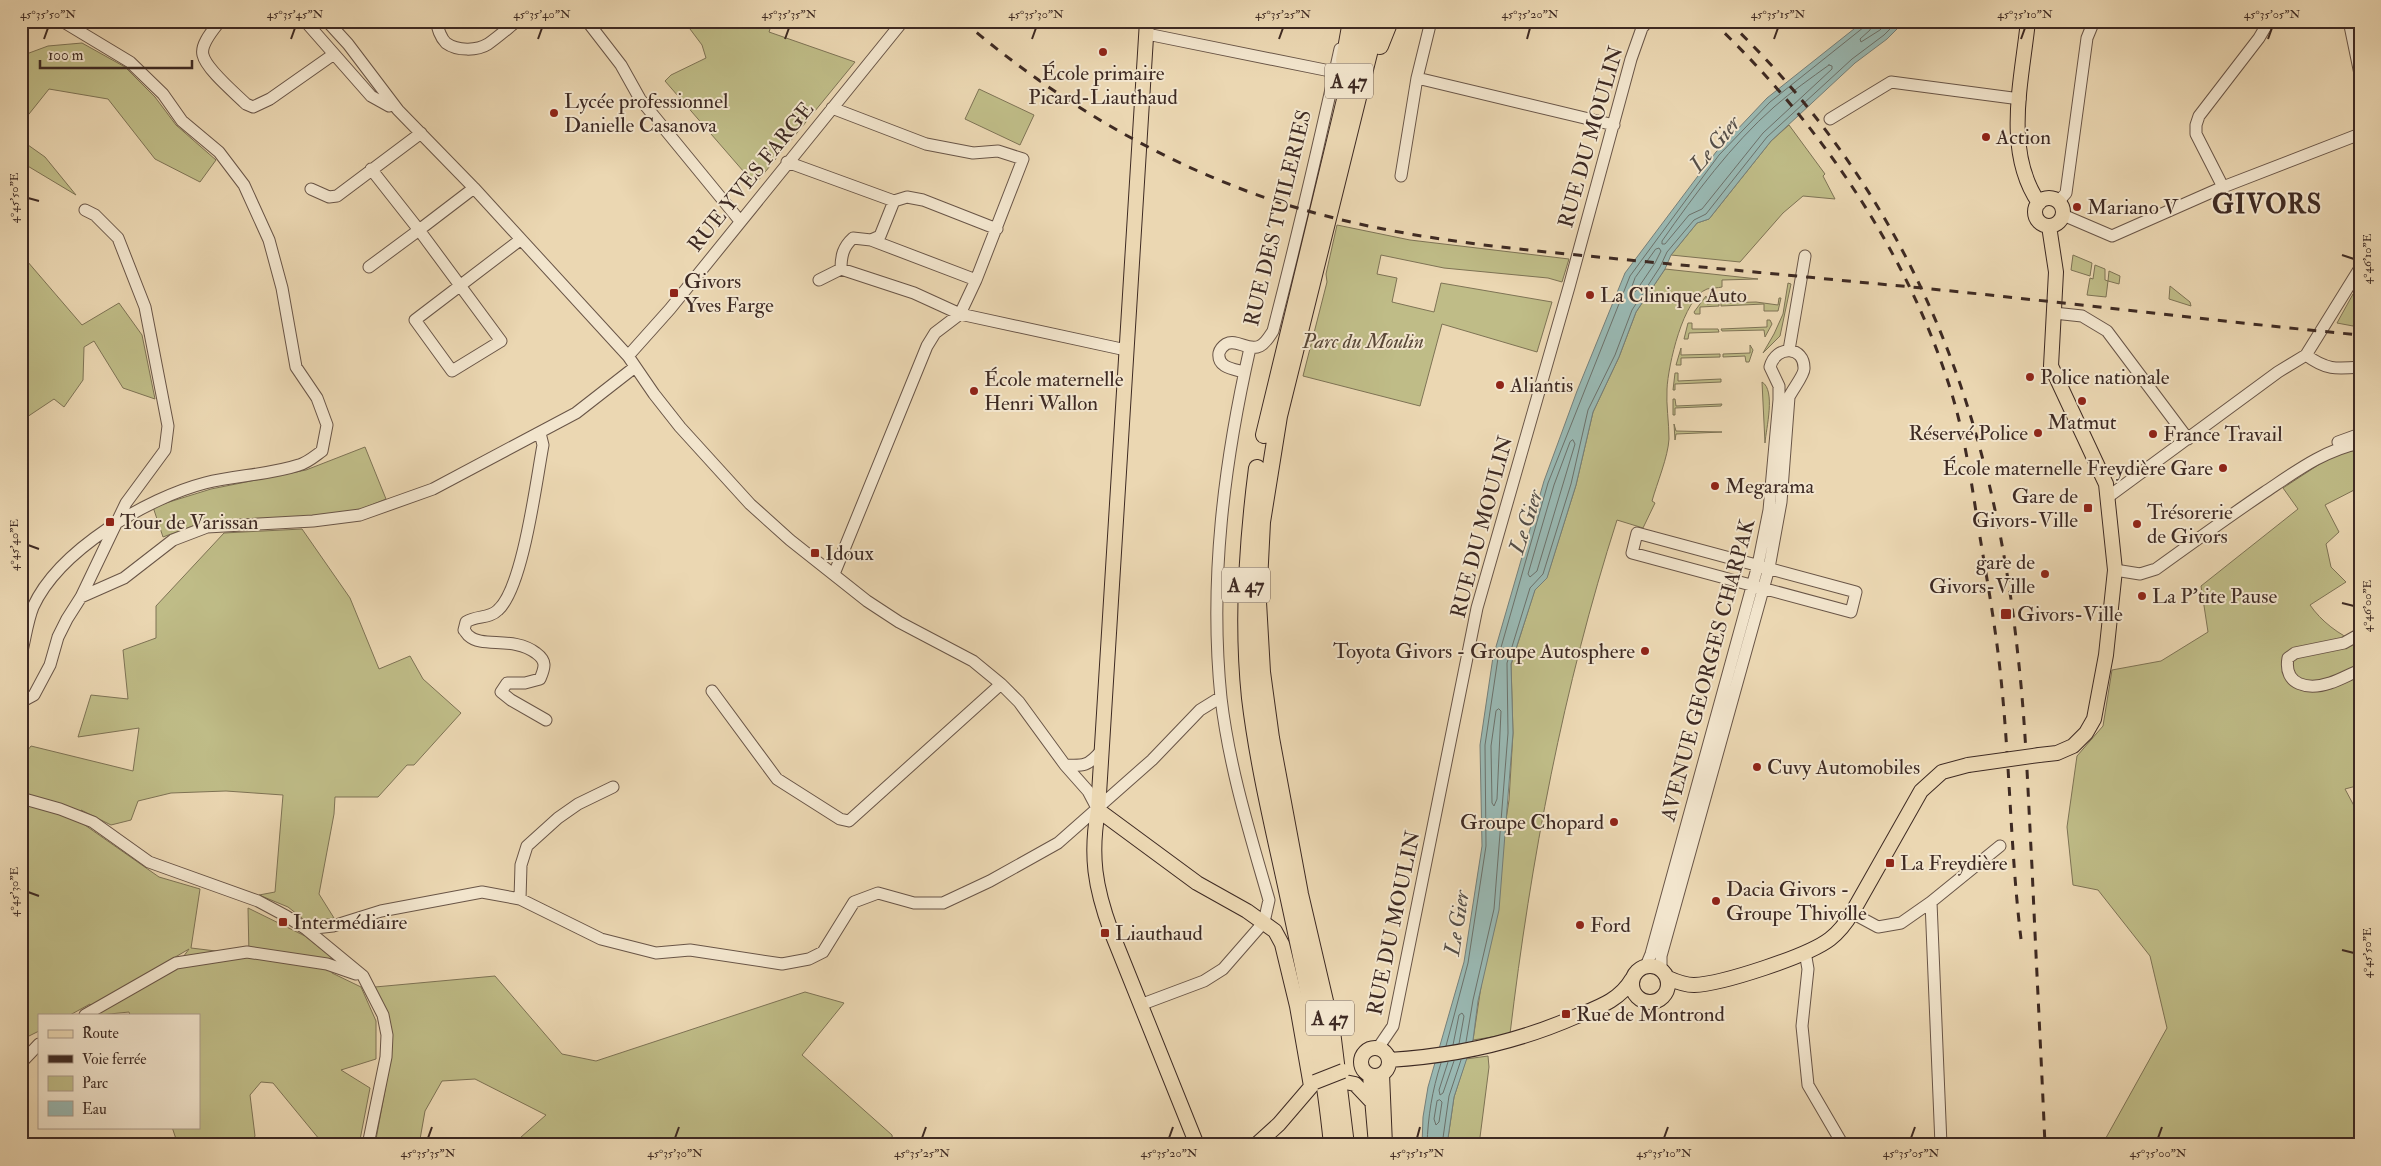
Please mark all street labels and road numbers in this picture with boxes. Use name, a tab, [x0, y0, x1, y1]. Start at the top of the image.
street label: RUE DU MOULIN	[1552, 43, 1630, 231]
road number: A 47	[1325, 64, 1373, 98]
street label: RUE YVES FARGE	[682, 96, 820, 258]
street label: RUE DES TUILERIES	[1238, 107, 1318, 329]
street label: RUE DU MOULIN	[1445, 433, 1519, 621]
street label: AVENUE GEORGES CHARPAK	[1654, 516, 1761, 825]
road number: A 47	[1222, 568, 1270, 602]
street label: RUE DU MOULIN	[1361, 828, 1427, 1018]
road number: A 47	[1306, 1000, 1354, 1036]

